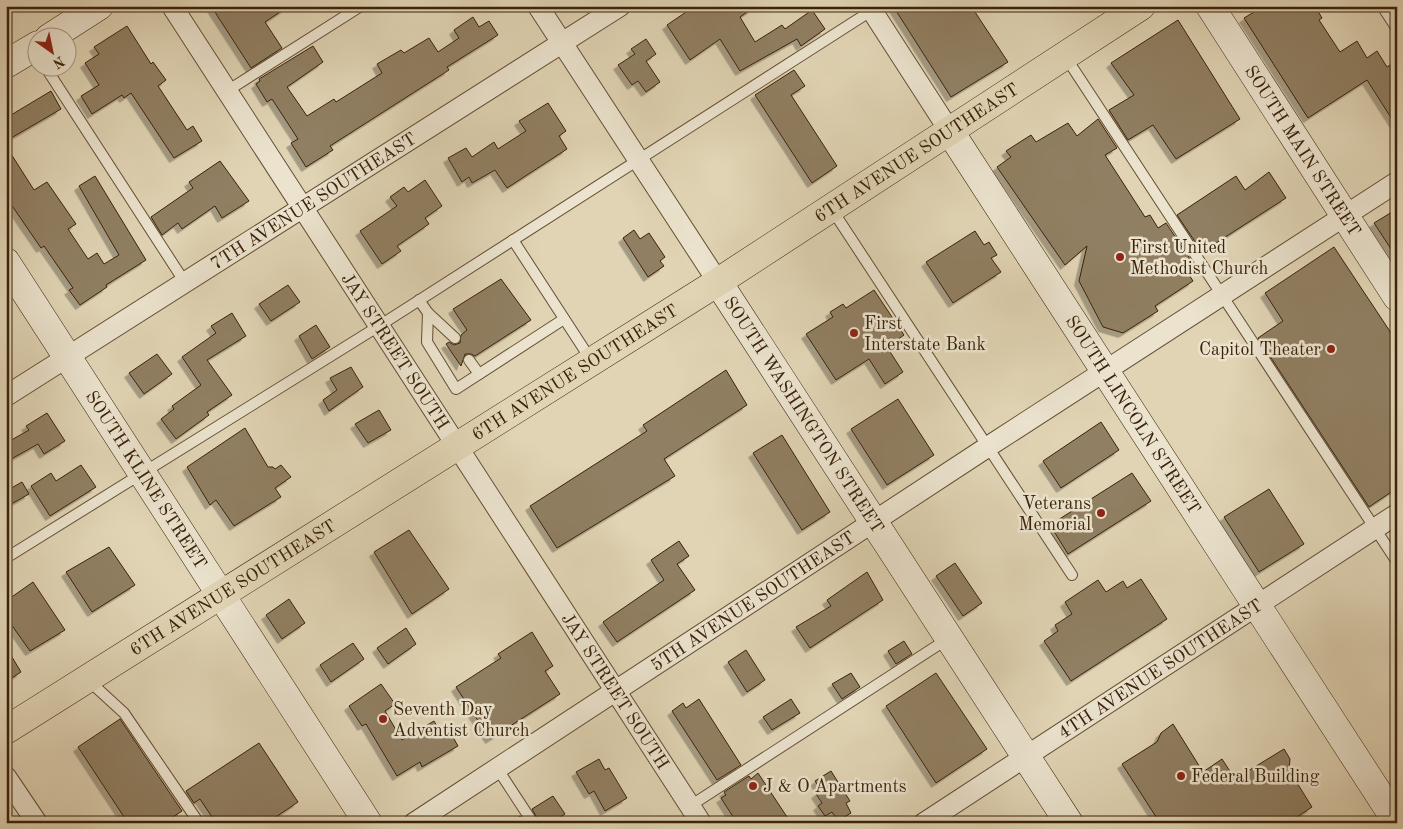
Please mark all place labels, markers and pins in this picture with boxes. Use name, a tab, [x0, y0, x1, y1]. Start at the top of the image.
place label: First United Methodist Church	[1130, 239, 1268, 278]
marker: First United Methodist Church	[1114, 251, 1126, 263]
place label: First Interstate Bank	[864, 315, 986, 354]
marker: First Interstate Bank	[848, 327, 860, 339]
place label: Capitol Theater	[1199, 341, 1322, 359]
marker: Capitol Theater	[1325, 343, 1337, 355]
place label: Veterans Memorial	[1018, 495, 1091, 534]
marker: Veterans Memorial	[1095, 507, 1107, 519]
place label: Seventh Day Adventist Church	[393, 701, 530, 740]
marker: Seventh Day Adventist Church	[377, 713, 389, 725]
place label: Federal Building	[1191, 768, 1320, 786]
marker: Federal Building	[1175, 770, 1187, 782]
place label: J & O Apartments	[763, 778, 907, 796]
marker: J & O Apartments	[747, 780, 759, 792]

